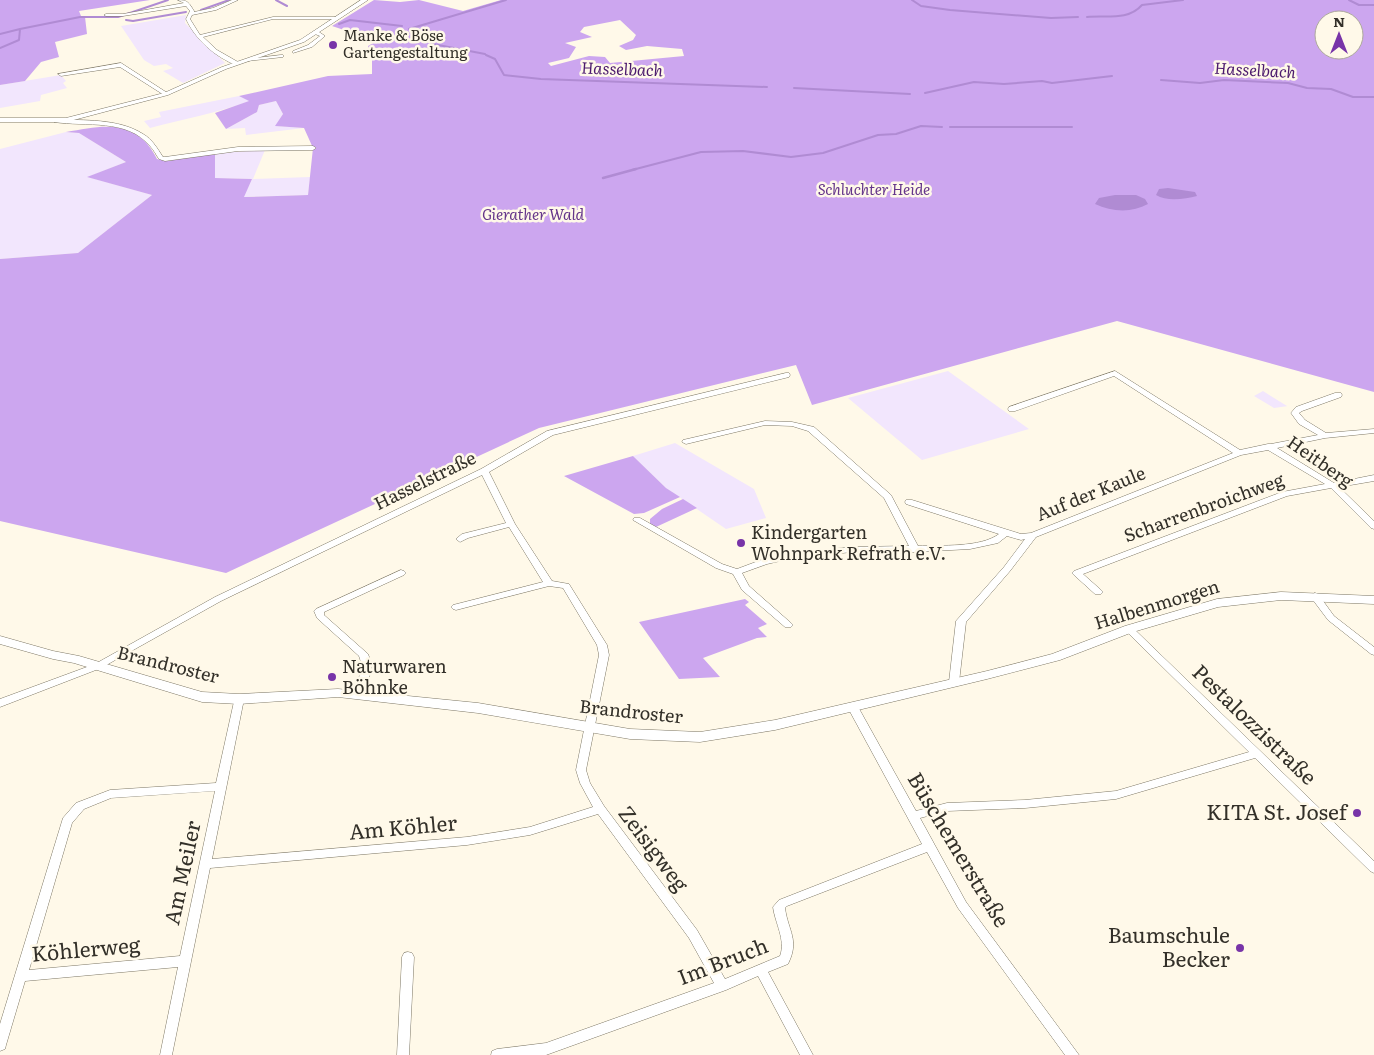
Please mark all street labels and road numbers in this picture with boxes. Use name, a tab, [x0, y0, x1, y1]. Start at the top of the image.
street label: Heitberg	[1282, 428, 1360, 494]
street label: Hasselstraße	[369, 443, 480, 516]
street label: Auf der Kaule	[1032, 458, 1149, 527]
street label: Scharrenbroichweg	[1120, 465, 1288, 548]
street label: Halbenmorgen	[1091, 572, 1223, 635]
street label: Brandroster	[115, 638, 223, 689]
street label: Pestalozzistraße	[1187, 656, 1325, 791]
street label: Brandroster	[578, 692, 685, 729]
street label: Büschemerstraße	[902, 765, 1019, 932]
street label: Zeisigweg	[612, 798, 698, 897]
street label: Am Köhler	[347, 805, 458, 846]
street label: Am Meiler	[154, 818, 207, 927]
street label: Köhlerweg	[30, 927, 142, 968]
street label: Im Bruch	[672, 928, 772, 991]

